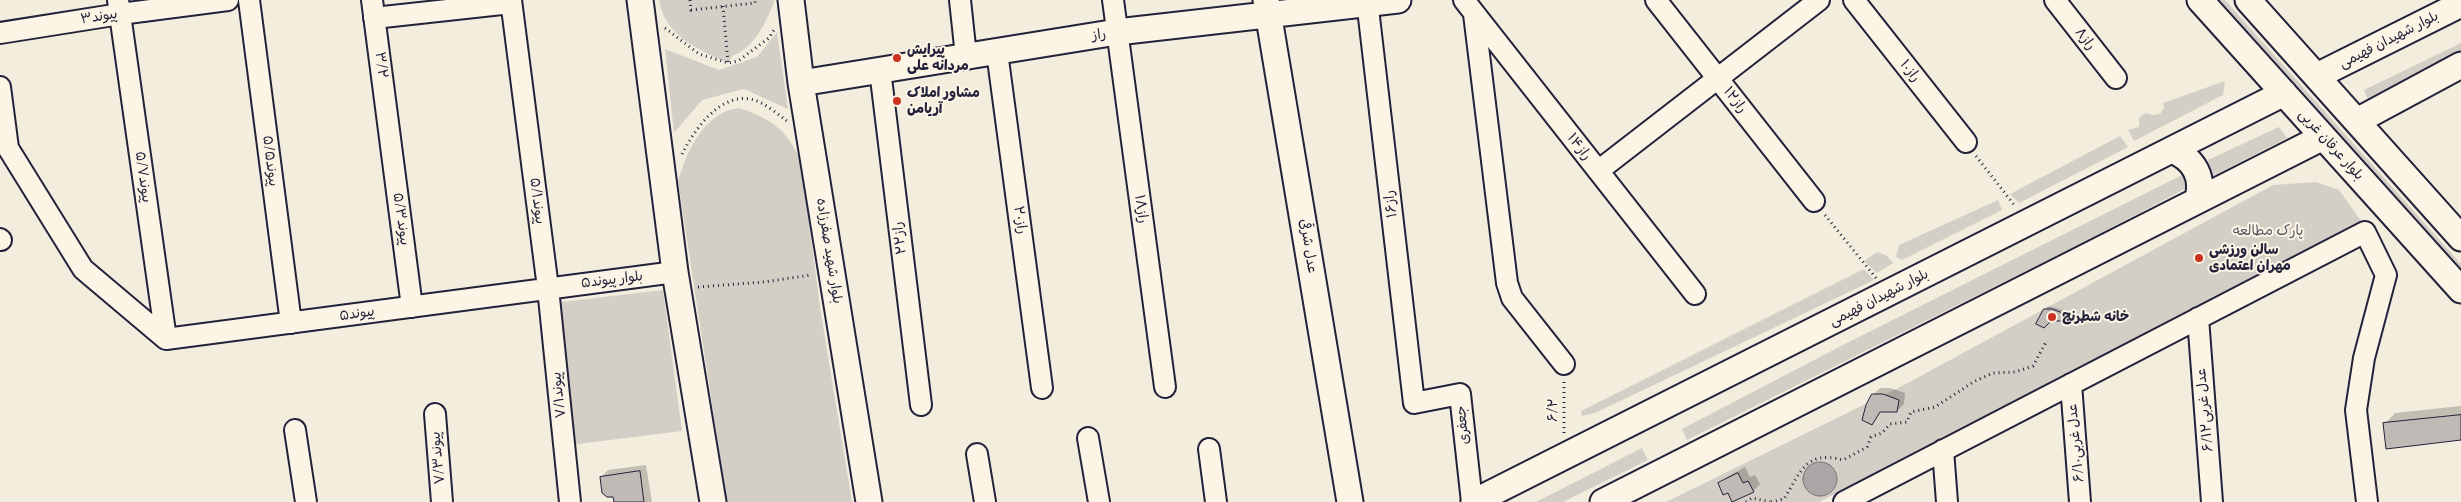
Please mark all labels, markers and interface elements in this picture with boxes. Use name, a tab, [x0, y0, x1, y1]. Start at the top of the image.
street label: پیوند۳	[79, 6, 119, 28]
street label: بلوار شهیدان فهیمی	[2337, 8, 2441, 72]
street label: راز۸	[2071, 24, 2099, 54]
street label: راز	[1091, 26, 1107, 44]
place label: پیرایش مردانه علی	[907, 42, 969, 74]
street label: ۳/۲	[371, 51, 391, 79]
marker: پیرایش مردانه علی	[891, 52, 903, 64]
street label: راز۱۰	[1896, 56, 1924, 86]
street label: راز۱۲	[1720, 84, 1750, 116]
place label: مشاور املاک آریامن	[907, 85, 980, 118]
marker: مشاور املاک آریامن	[891, 95, 903, 107]
street label: بلوار عرفان غربی	[2295, 106, 2367, 184]
street label: راز۱۴	[1563, 130, 1595, 164]
street label: پیوند۵/۵	[259, 135, 281, 187]
street label: پیوند۵/۷	[131, 150, 155, 204]
street label: پیوند۵/۱	[526, 177, 548, 225]
street label: راز۱۶	[1381, 189, 1401, 219]
street label: پیوند۵/۳	[389, 192, 413, 246]
street label: راز۱۸	[1131, 193, 1151, 225]
street label: بلوار شهید صفرزاده	[812, 197, 846, 305]
street label: راز۲۰	[1010, 205, 1030, 235]
street label: عدل شرقی	[1295, 218, 1321, 274]
street label: راز۲۲	[890, 221, 910, 255]
park label: پارک مطالعه	[2233, 223, 2303, 239]
place label: سالن ورزشی مهران اعتمادی	[2209, 242, 2291, 274]
marker: سالن ورزشی مهران اعتمادی	[2193, 252, 2205, 264]
street label: بلوار شهیدان فهیمی	[1827, 266, 1931, 330]
street label: بلوار پیوند۵	[580, 268, 644, 292]
street label: پیوند۵	[338, 303, 376, 325]
place label: خانه شطرنج	[2062, 309, 2129, 325]
marker: خانه شطرنج	[2046, 311, 2058, 323]
street label: ۶/۱۲عدل غربی	[2193, 368, 2217, 452]
street label: پیوند۷/۱	[548, 371, 570, 419]
street label: ۶/۲	[1545, 398, 1561, 422]
street label: ۶/۱۰عدل غربی	[2064, 403, 2088, 483]
street label: جعفری	[1453, 405, 1473, 445]
street label: پیوند۷/۳	[427, 431, 449, 485]

